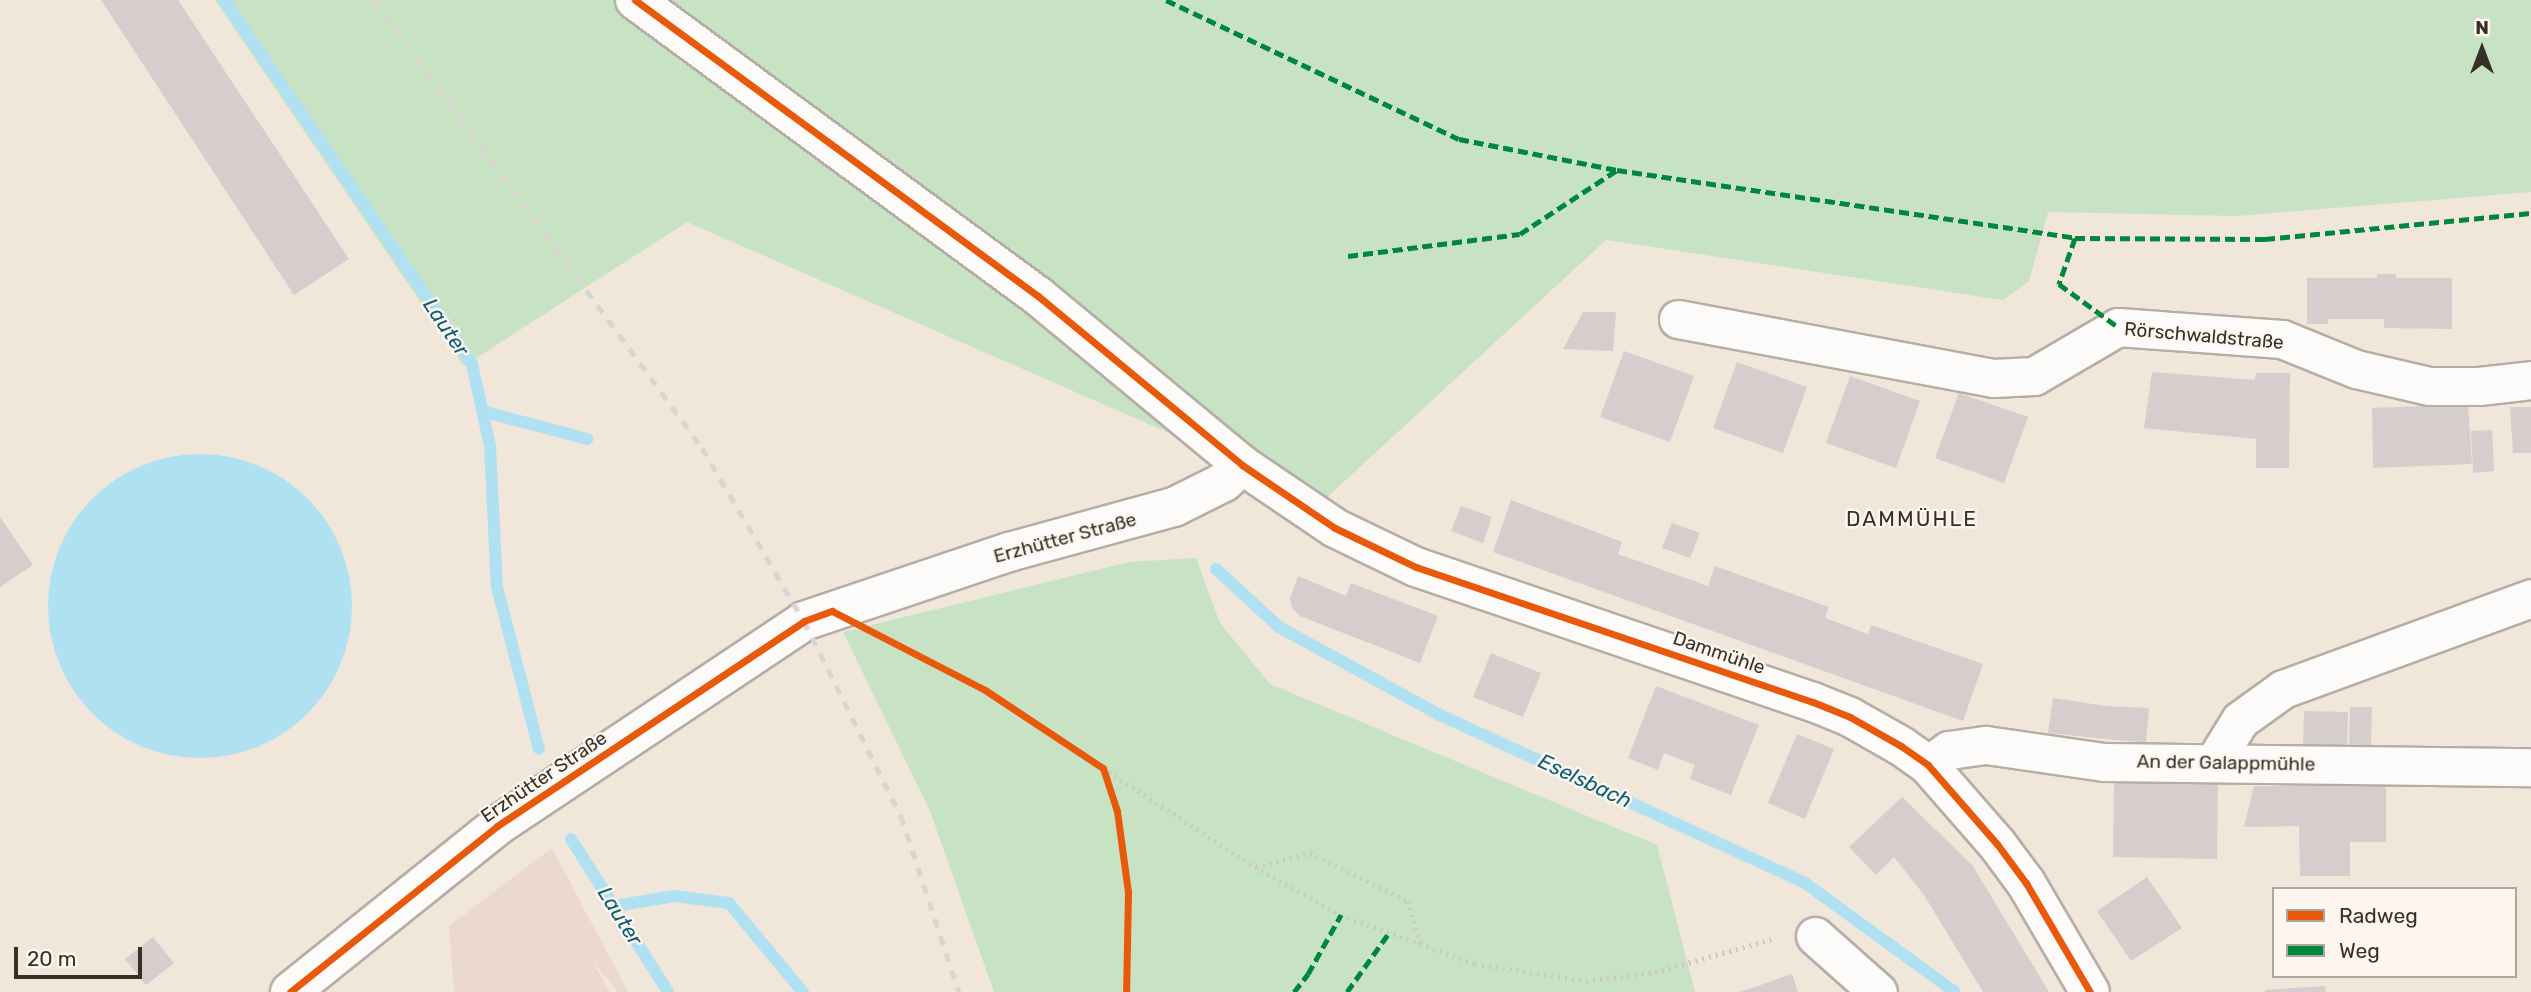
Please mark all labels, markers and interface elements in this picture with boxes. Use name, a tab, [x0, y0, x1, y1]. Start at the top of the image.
north arrow	[2447, 14, 2517, 84]
text: N	[2475, 16, 2489, 39]
water label: Lauter	[418, 293, 474, 361]
street label: Rörschwaldstraße	[2123, 318, 2285, 354]
district label: DAMMÜHLE	[1847, 506, 1977, 532]
street label: Erzhütter Straße	[991, 508, 1139, 568]
street label: Dammühle	[1670, 627, 1768, 679]
street label: Erzhütter Straße	[477, 726, 611, 828]
water label: Eselsbach	[1534, 748, 1636, 814]
street label: An der Galappmühle	[2136, 750, 2316, 776]
water label: Lauter	[592, 882, 648, 950]
legend	[2272, 887, 2517, 978]
text: Radweg	[2339, 903, 2418, 928]
scale bar	[18, 932, 145, 976]
text: Weg	[2339, 938, 2380, 963]
text: 20 m	[27, 946, 76, 971]

